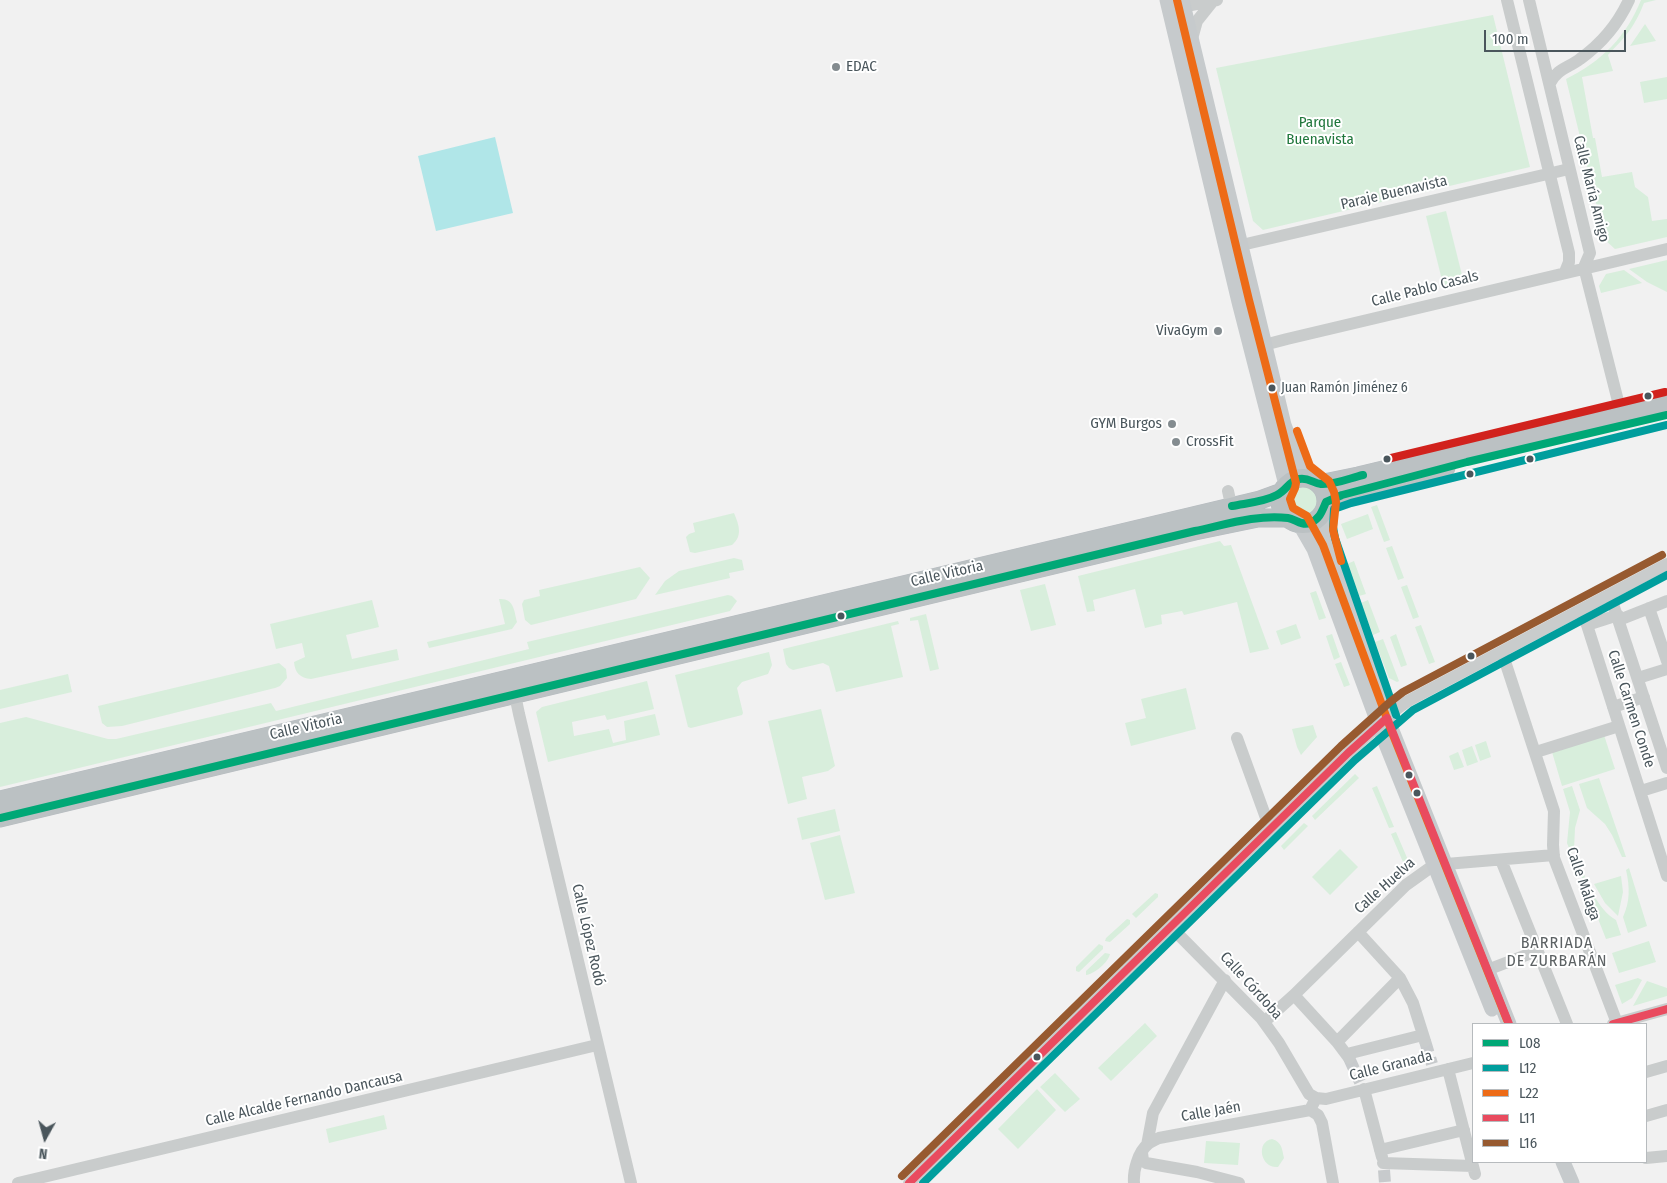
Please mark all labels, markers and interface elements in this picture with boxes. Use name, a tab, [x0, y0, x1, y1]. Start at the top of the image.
scale bar	[1487, 20, 1630, 52]
text: 100 m	[1492, 30, 1529, 48]
place label: EDAC	[846, 58, 877, 76]
marker: EDAC	[830, 61, 842, 73]
park label: Parque Buenavista	[1286, 114, 1354, 149]
street label: Calle María Amigo	[1569, 134, 1613, 244]
street label: Paraje Buenavista	[1339, 172, 1449, 214]
street label: Calle Pablo Casals	[1370, 267, 1480, 311]
place label: VivaGym	[1156, 322, 1208, 340]
marker: VivaGym	[1212, 325, 1224, 337]
place label: Juan Ramón Jiménez 6	[1281, 380, 1408, 396]
marker: Juan Ramón Jiménez 6	[1267, 383, 1277, 393]
unlabelled marker	[1643, 391, 1653, 401]
place label: GYM Burgos	[1090, 415, 1162, 433]
marker: GYM Burgos	[1166, 418, 1178, 430]
place label: CrossFit	[1186, 433, 1234, 451]
marker: CrossFit	[1170, 436, 1182, 448]
unlabelled marker	[1382, 454, 1392, 464]
unlabelled marker	[1525, 454, 1535, 464]
unlabelled marker	[1465, 469, 1475, 479]
street label: Calle Vitoria	[909, 557, 985, 591]
unlabelled marker	[836, 611, 846, 621]
street label: Calle Carmen Conde	[1604, 648, 1658, 770]
unlabelled marker	[1466, 651, 1476, 661]
street label: Calle Vitoria	[268, 710, 344, 744]
unlabelled marker	[1404, 770, 1414, 780]
unlabelled marker	[1412, 788, 1422, 798]
street label: Calle Málaga	[1562, 845, 1604, 923]
street label: Calle Huelva	[1351, 854, 1419, 918]
street label: Calle López Rodó	[568, 882, 608, 988]
district label: BARRIADA DE ZURBARÁN	[1505, 934, 1609, 972]
street label: Calle Córdoba	[1216, 949, 1286, 1023]
legend	[1472, 1023, 1647, 1163]
text: L08	[1519, 1034, 1541, 1052]
street label: Calle Granada	[1348, 1047, 1434, 1085]
unlabelled marker	[1032, 1052, 1042, 1062]
text: L12	[1519, 1059, 1536, 1077]
street label: Calle Alcalde Fernando Dancausa	[204, 1068, 404, 1130]
text: L22	[1519, 1084, 1539, 1102]
street label: Calle Jaén	[1180, 1098, 1242, 1126]
text: L11	[1519, 1109, 1535, 1127]
north arrow	[20, 1113, 70, 1163]
text: L16	[1519, 1134, 1537, 1152]
text: N	[38, 1144, 48, 1162]

